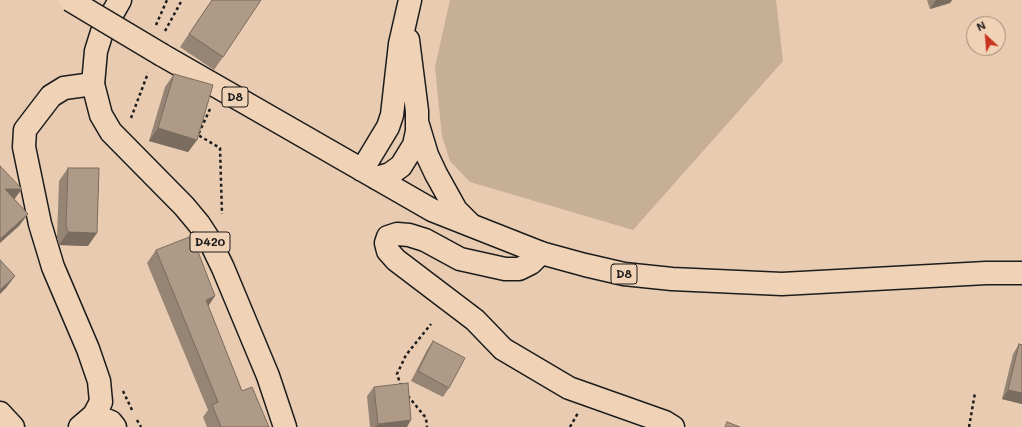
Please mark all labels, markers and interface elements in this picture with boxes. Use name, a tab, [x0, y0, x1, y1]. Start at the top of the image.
north arrow	[966, 16, 1006, 56]
text: N	[974, 17, 988, 34]
road number: D8	[222, 87, 248, 107]
road number: D420	[190, 232, 230, 252]
road number: D8	[611, 264, 637, 284]

